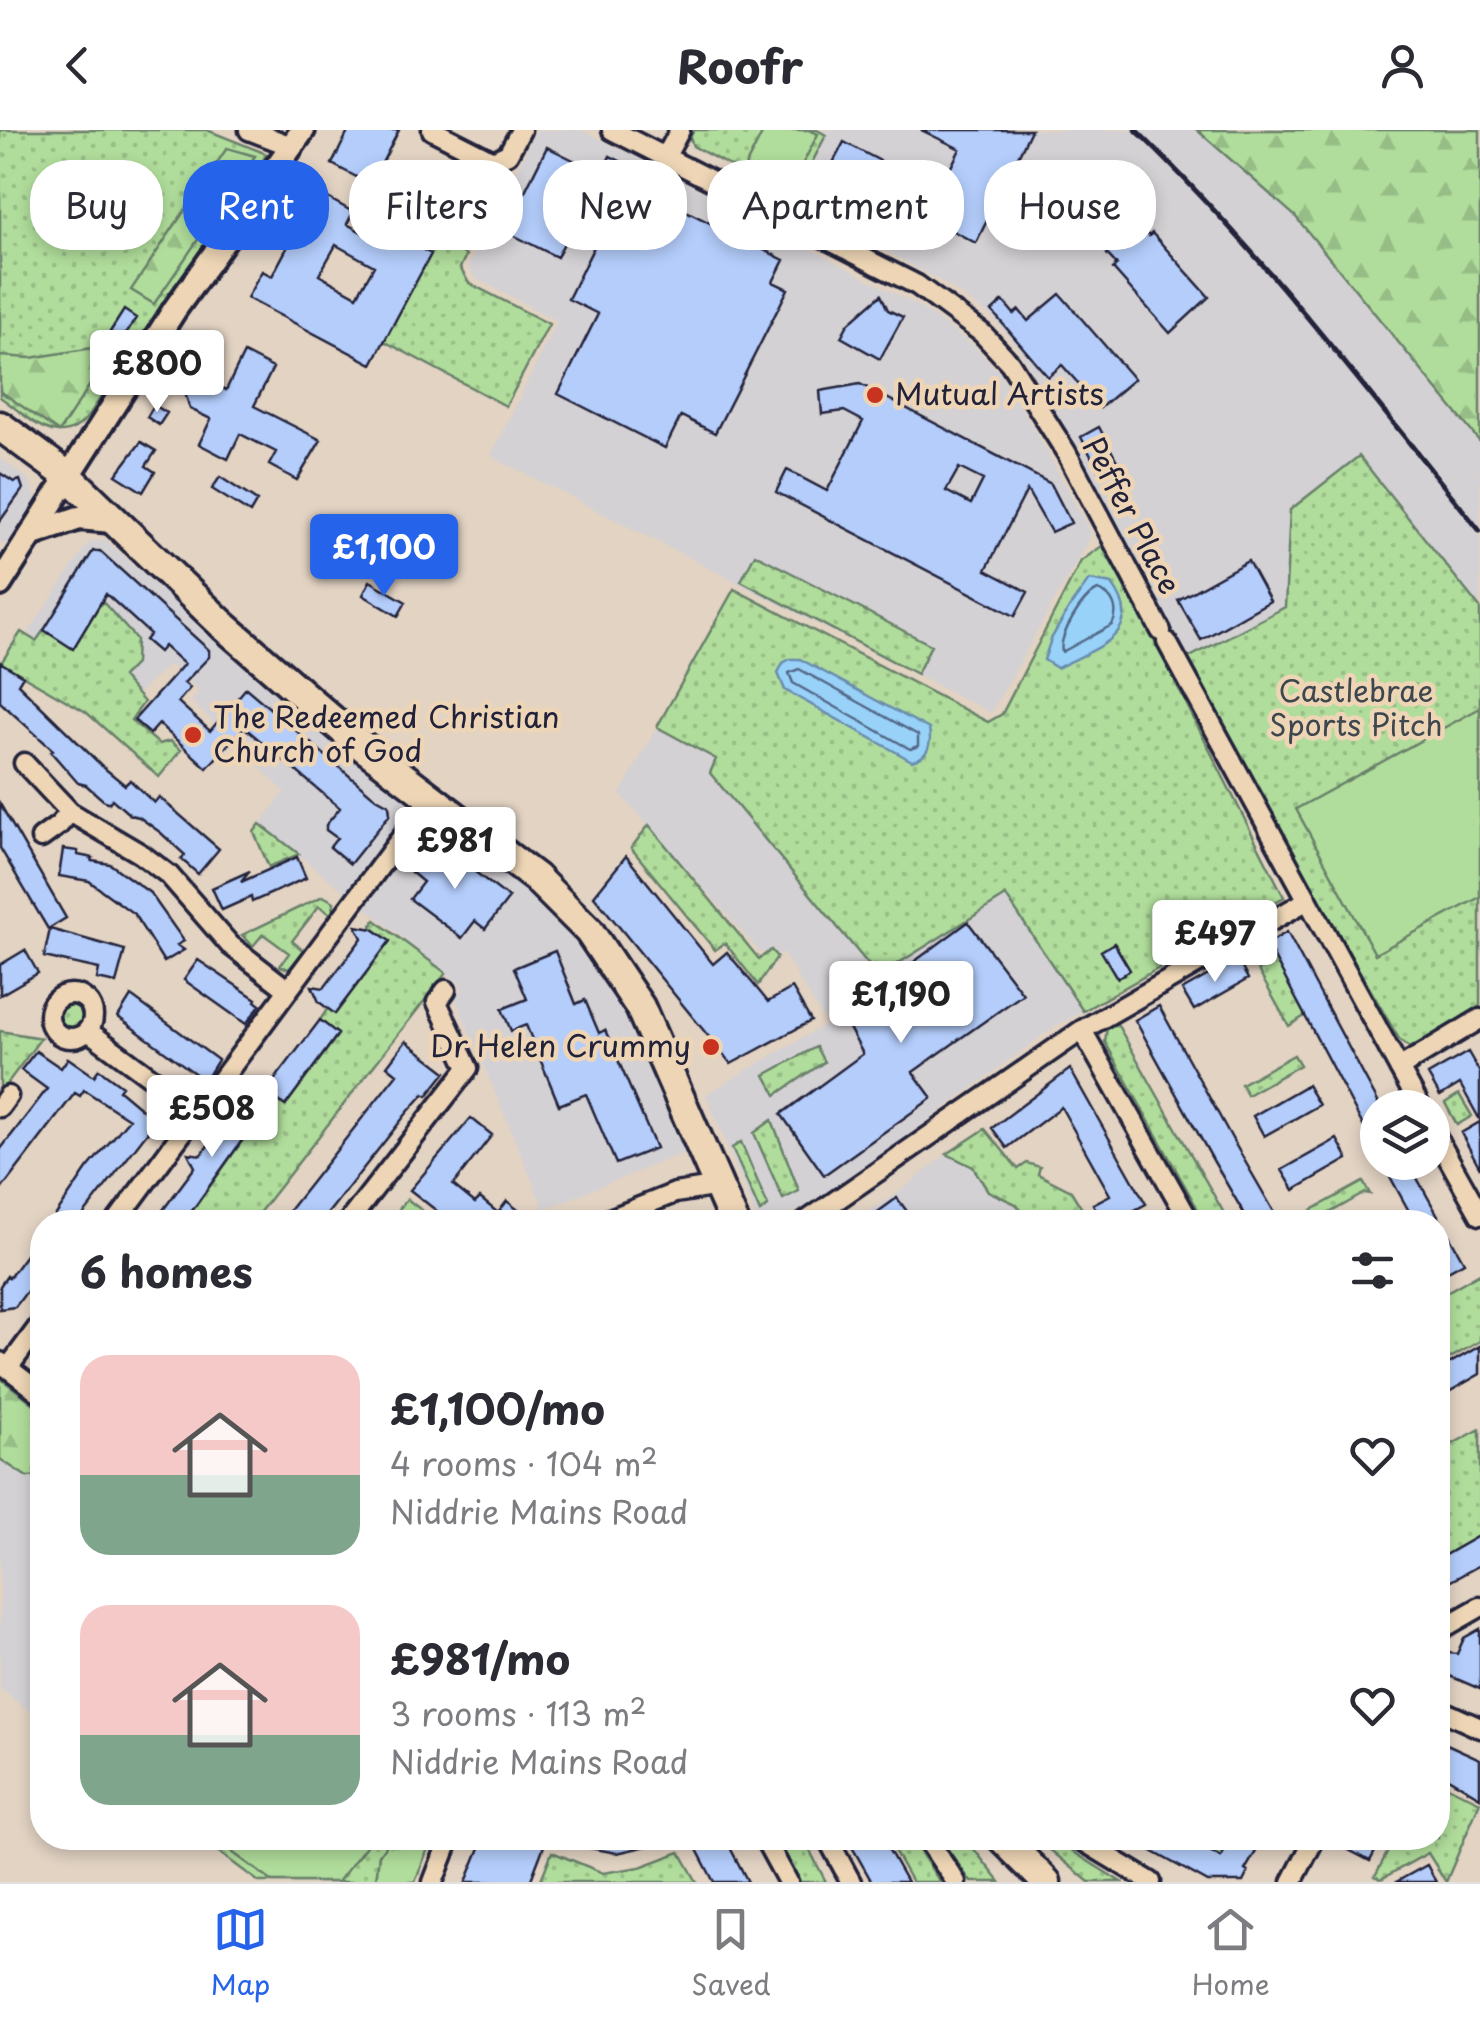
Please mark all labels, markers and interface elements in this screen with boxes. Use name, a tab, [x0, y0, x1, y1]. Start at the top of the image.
text: Roofr	[677, 31, 803, 99]
icon: back	[50, 38, 105, 93]
icon: person	[1375, 38, 1430, 93]
chip: Buy	[30, 160, 163, 250]
chip: Rent	[183, 160, 329, 250]
chip: Filters	[349, 160, 523, 250]
chip: New	[543, 160, 687, 250]
chip: Apartment	[707, 160, 964, 250]
chip: House	[984, 160, 1156, 250]
pin: £800	[98, 330, 216, 415]
text: £800	[112, 338, 202, 386]
place label: Mutual Artists	[895, 370, 1104, 415]
marker: Mutual Artists	[864, 384, 886, 406]
street label: Peffer Place	[1073, 428, 1193, 601]
pin: £1,100	[303, 514, 465, 599]
text: £1,100	[332, 522, 436, 570]
park label: Castlebrae Sports Pitch	[1269, 667, 1443, 746]
place label: The Redeemed Christian Church of God	[213, 693, 560, 772]
marker: The Redeemed Christian Church of God	[182, 724, 204, 746]
pin: £981	[396, 807, 514, 892]
text: £981	[417, 815, 493, 863]
pin: £497	[1156, 900, 1274, 985]
text: £497	[1174, 908, 1256, 956]
pin: £1,190	[820, 961, 982, 1046]
text: £1,190	[851, 969, 951, 1017]
place label: Dr Helen Crummy	[430, 1022, 691, 1067]
marker: Dr Helen Crummy	[700, 1036, 722, 1058]
pin: £508	[153, 1075, 271, 1160]
text: £508	[169, 1083, 255, 1131]
map controls	[1360, 1090, 1450, 1180]
button: layers	[1360, 1090, 1450, 1180]
text: 6 homes	[80, 1239, 253, 1302]
icon: filters	[1345, 1243, 1400, 1298]
text: £1,100/mo	[390, 1376, 605, 1439]
icon: home	[160, 1395, 280, 1515]
icon: heart	[1345, 1428, 1400, 1483]
text: 4 rooms · 104 m²	[390, 1439, 658, 1487]
text: Niddrie Mains Road	[390, 1487, 689, 1535]
text: £981/mo	[390, 1626, 570, 1689]
icon: home	[160, 1645, 280, 1765]
icon: heart	[1345, 1678, 1400, 1733]
text: 3 rooms · 113 m²	[390, 1689, 647, 1737]
text: Niddrie Mains Road	[390, 1737, 689, 1785]
tab: Map	[210, 1902, 270, 2005]
tab: Saved	[691, 1902, 771, 2005]
tab: Home	[1192, 1902, 1270, 2005]

